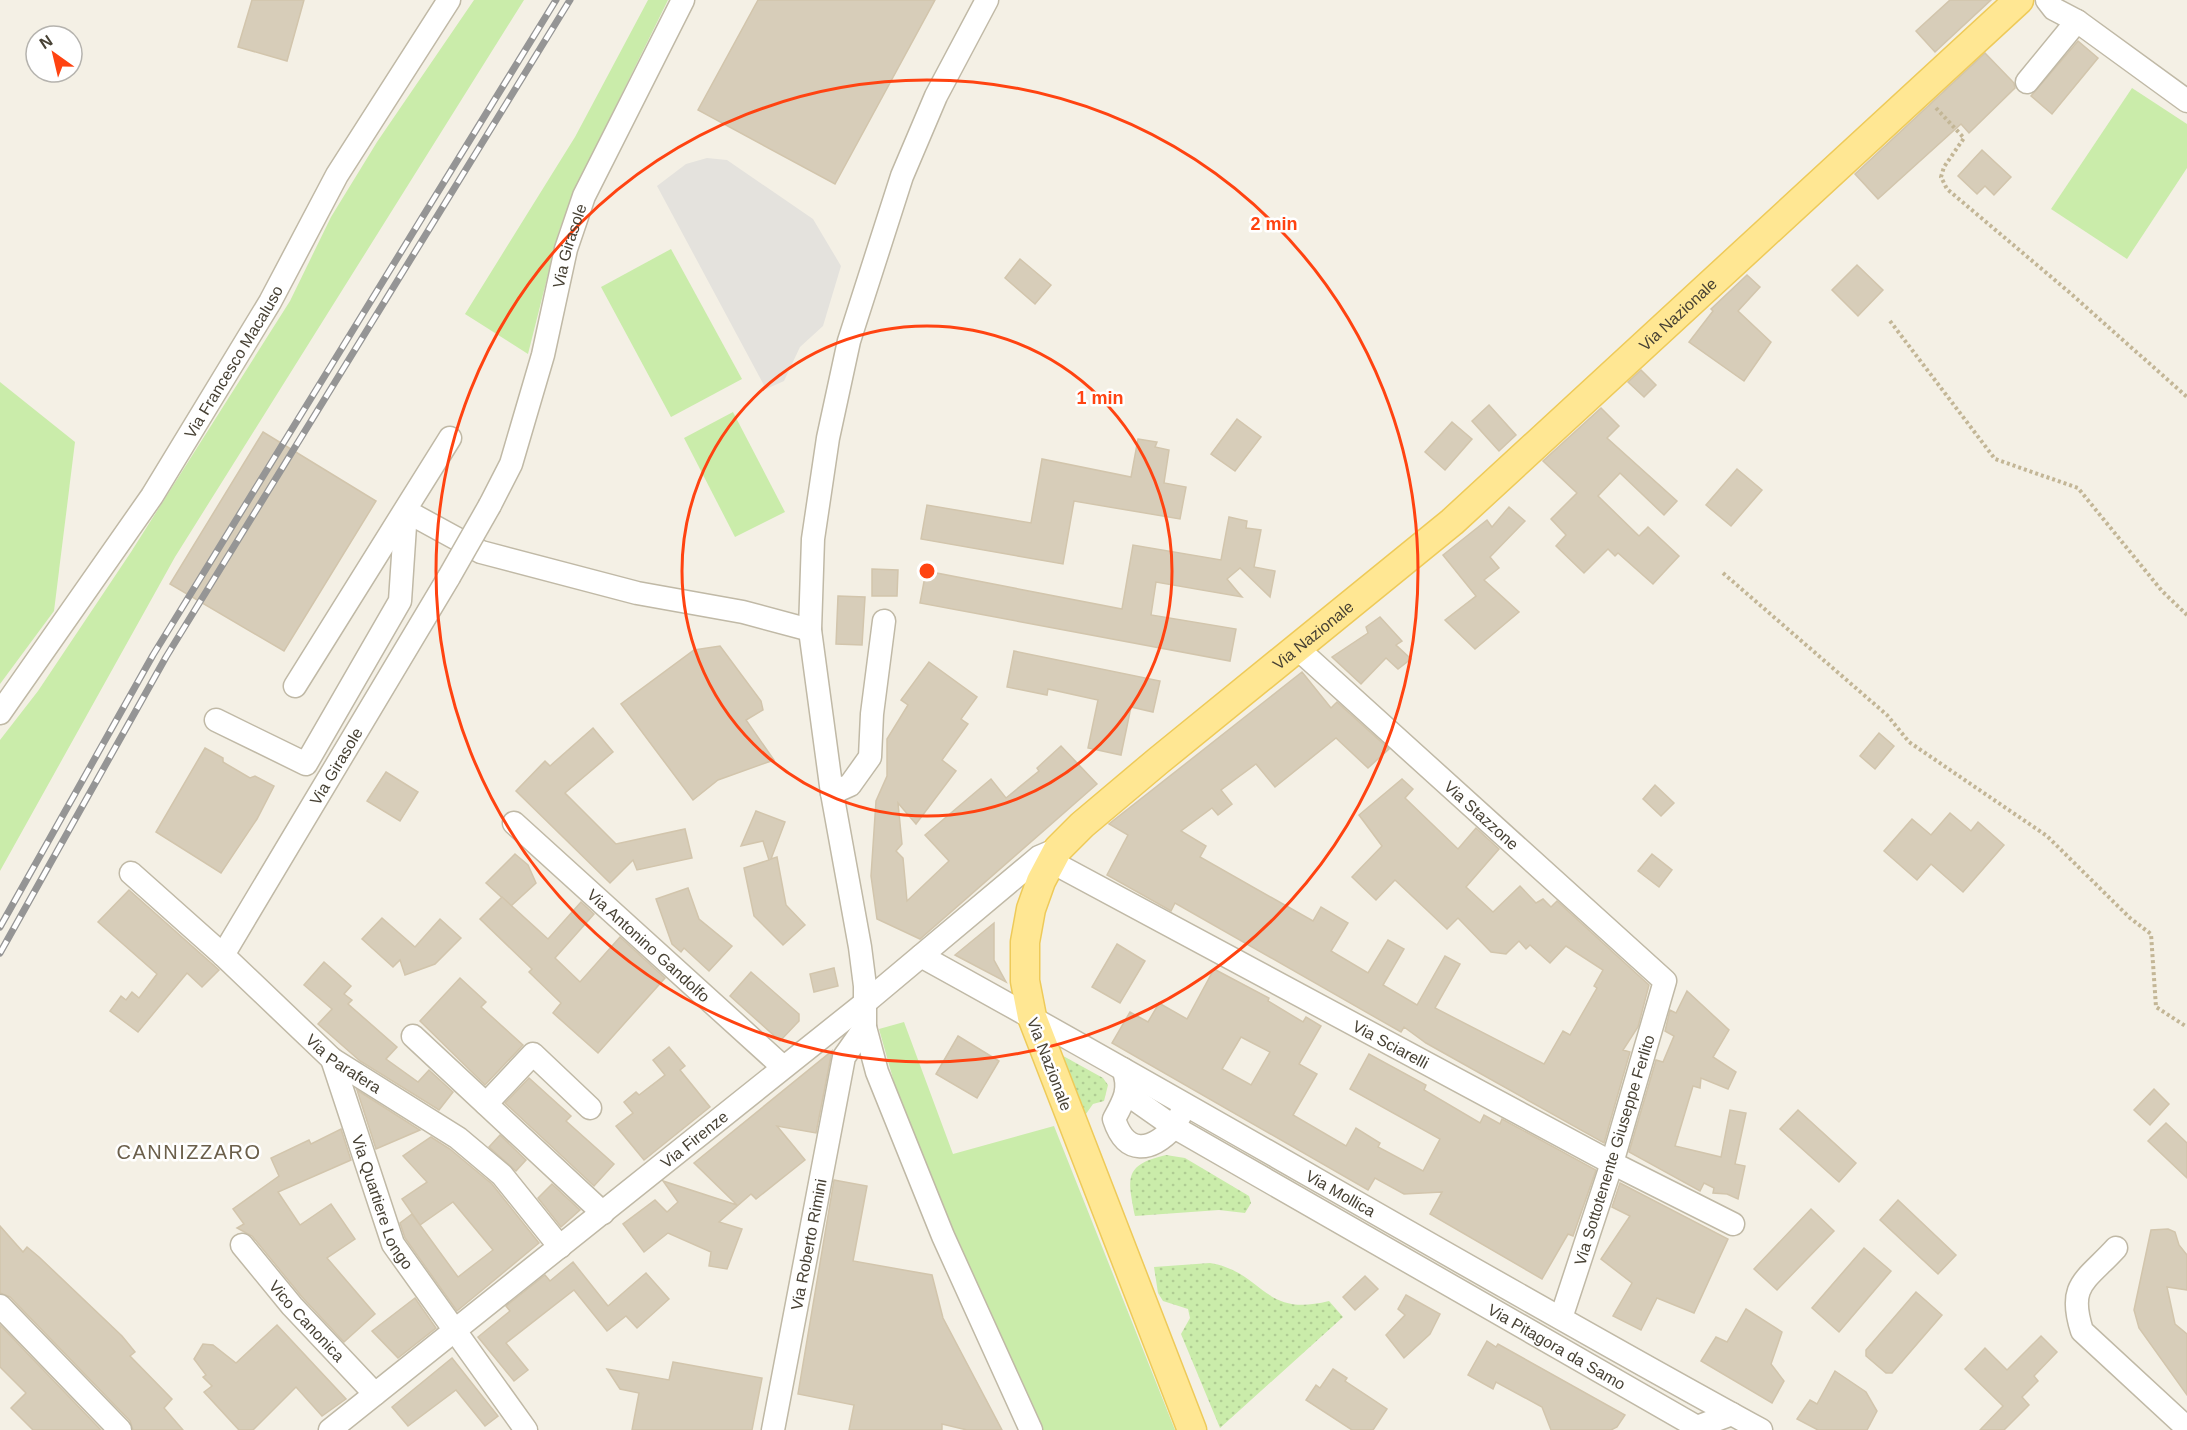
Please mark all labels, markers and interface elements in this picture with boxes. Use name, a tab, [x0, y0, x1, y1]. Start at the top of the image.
north arrow	[24, 24, 84, 84]
text: N	[36, 32, 55, 52]
street label: Via Girasole	[550, 202, 590, 290]
text: 2 min	[1250, 214, 1298, 234]
street label: Via Nazionale	[1636, 275, 1720, 354]
street label: Via Francesco Macaluso	[181, 283, 286, 441]
text: 1 min	[1076, 388, 1124, 408]
centre of rings	[917, 561, 937, 581]
street label: Via Nazionale	[1270, 598, 1357, 673]
street label: Via Girasole	[307, 725, 366, 808]
street label: Via Stazzone	[1441, 778, 1522, 853]
street label: Via Antonino Gandolfo	[584, 886, 713, 1005]
street label: Via Nazionale	[1024, 1015, 1075, 1113]
street label: Via Sciarelli	[1350, 1017, 1431, 1072]
street label: Via Parafera	[302, 1031, 384, 1097]
street label: Via Sottotenente Giuseppe Ferlito	[1571, 1033, 1658, 1267]
street label: Via Firenze	[658, 1108, 731, 1171]
street label: Via Quartiere Longo	[349, 1133, 416, 1273]
district label: CANNIZZARO	[117, 1141, 262, 1163]
street label: Via Mollica	[1303, 1167, 1378, 1220]
street label: Via Roberto Rimini	[788, 1177, 830, 1311]
street label: Vico Canonica	[266, 1277, 348, 1365]
street label: Via Pitagora da Samo	[1485, 1301, 1628, 1393]

